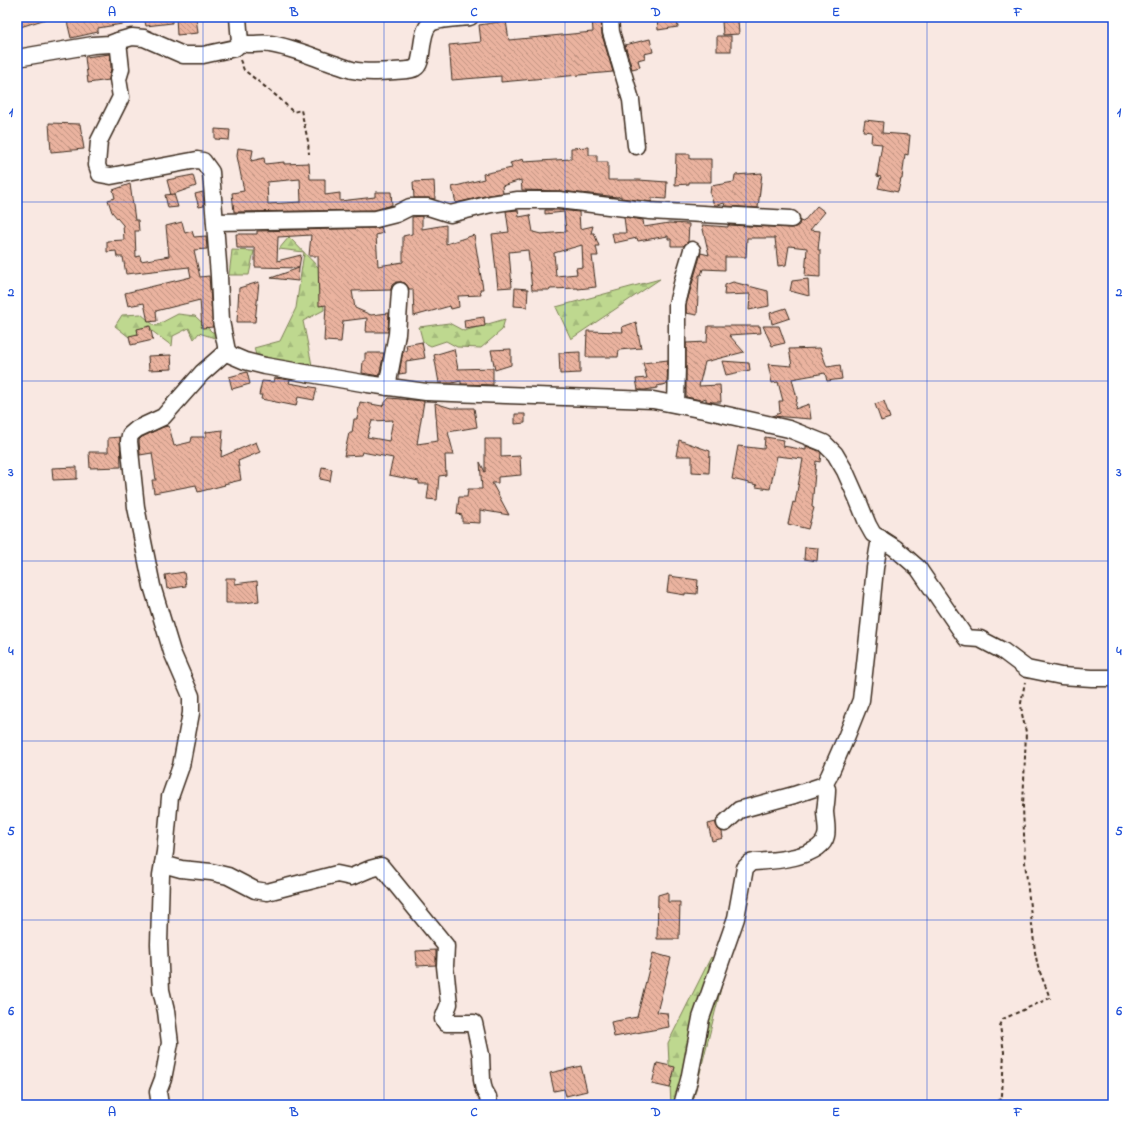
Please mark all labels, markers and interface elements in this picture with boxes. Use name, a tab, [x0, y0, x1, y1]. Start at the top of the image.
text: A	[108, 3, 116, 22]
text: B	[289, 3, 299, 22]
text: C	[470, 3, 478, 22]
text: D	[650, 3, 661, 22]
text: E	[832, 3, 840, 22]
text: F	[1013, 3, 1023, 22]
text: 1	[9, 103, 14, 122]
text: 1	[1117, 103, 1122, 122]
text: 2	[7, 283, 15, 302]
text: 2	[1115, 283, 1123, 302]
text: 3	[7, 463, 14, 482]
text: 3	[1115, 463, 1122, 482]
text: 4	[7, 642, 14, 661]
text: 4	[1115, 642, 1122, 661]
text: 5	[7, 822, 15, 841]
text: 5	[1115, 822, 1123, 841]
text: 6	[7, 1002, 14, 1021]
text: 6	[1115, 1002, 1122, 1021]
text: A	[108, 1103, 116, 1122]
text: B	[289, 1103, 299, 1122]
text: C	[470, 1103, 478, 1122]
text: D	[650, 1103, 661, 1122]
text: E	[832, 1103, 840, 1122]
text: F	[1013, 1103, 1023, 1122]

